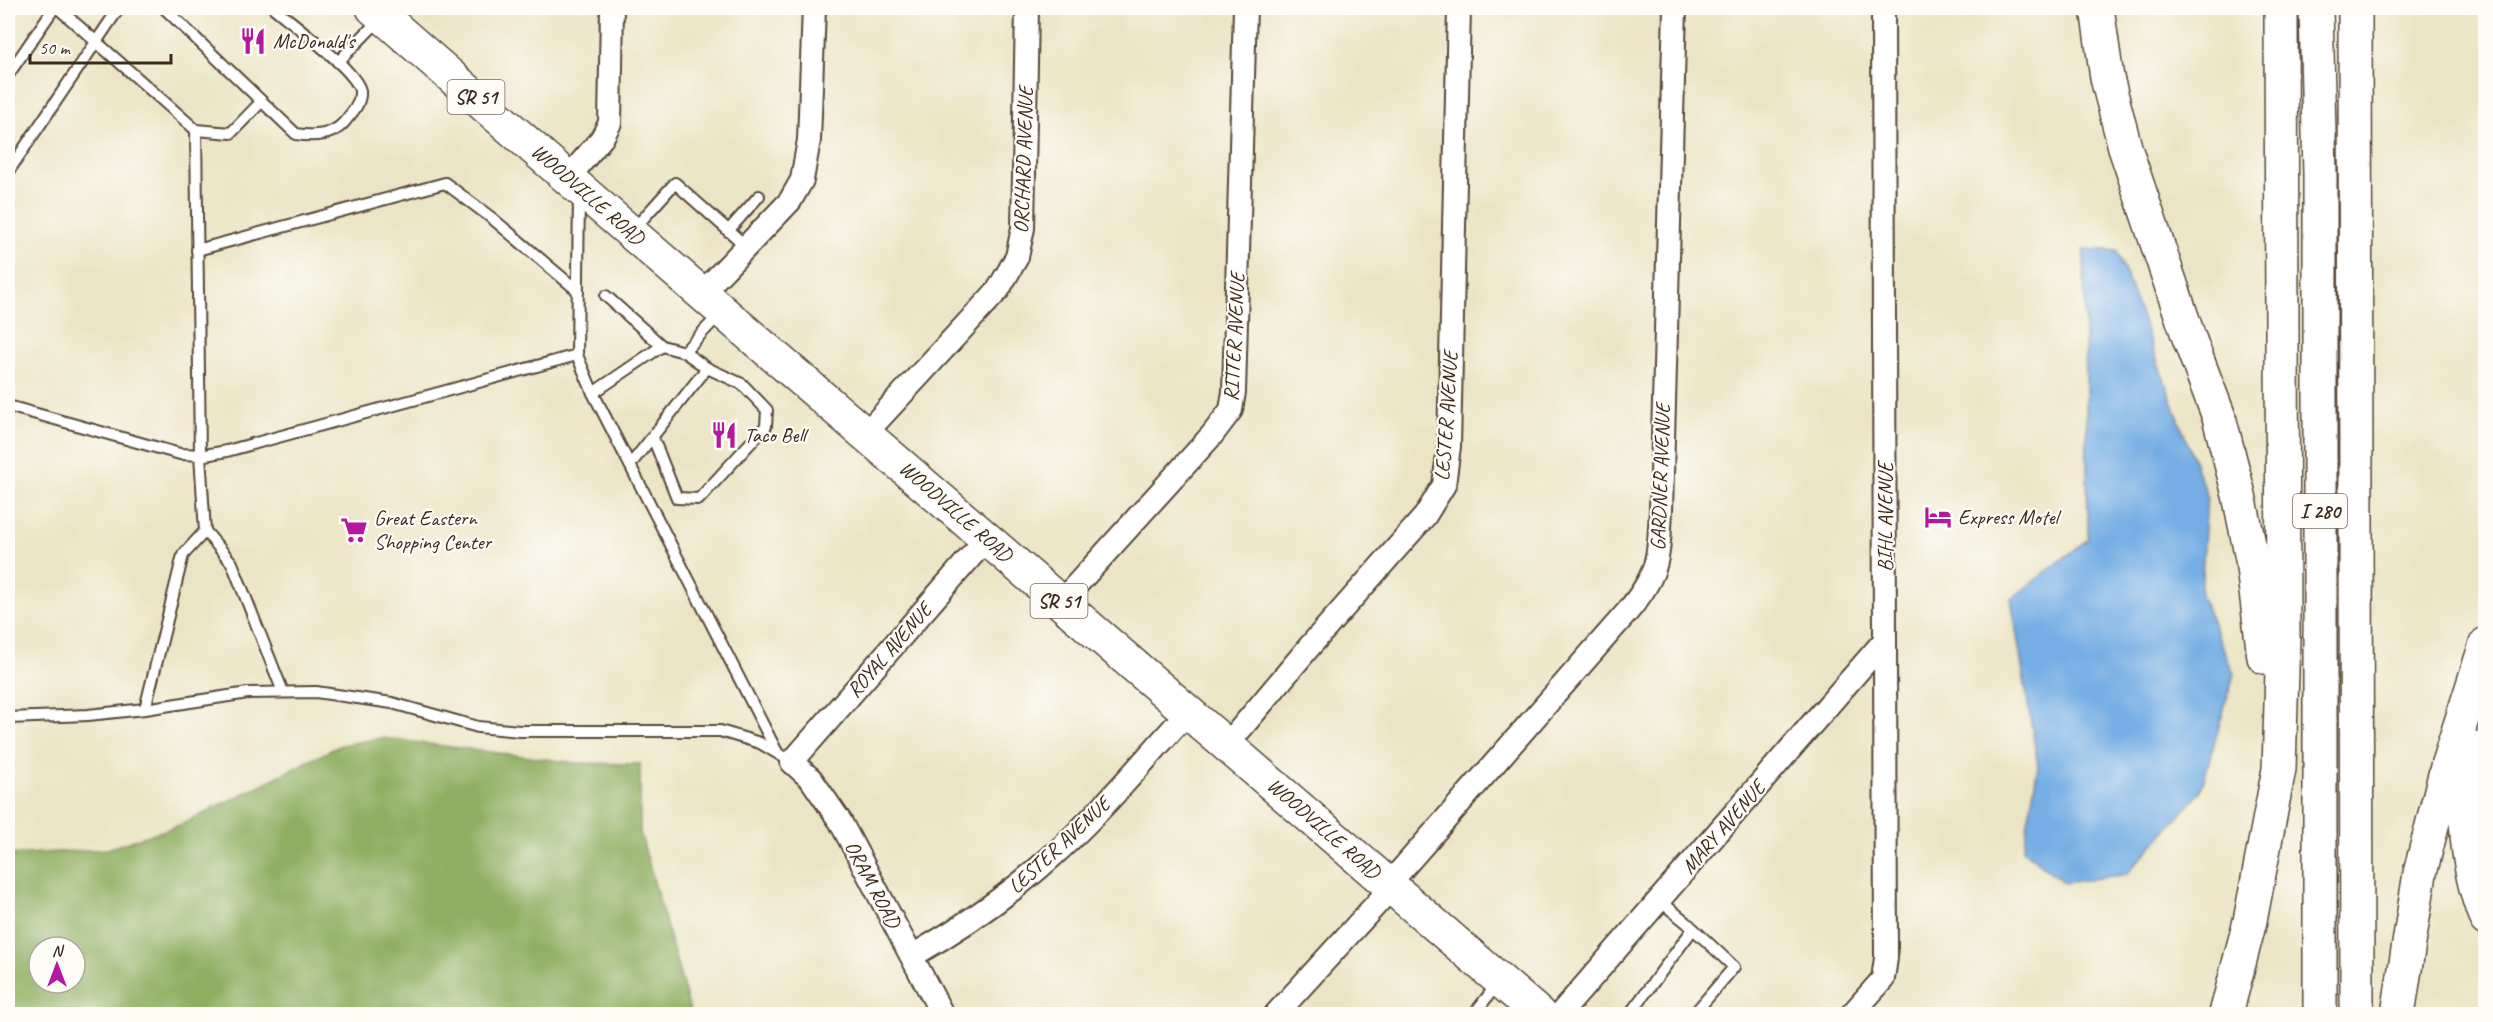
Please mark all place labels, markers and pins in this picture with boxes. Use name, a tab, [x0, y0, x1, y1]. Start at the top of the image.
restaurant icon: McDonald's	[238, 26, 268, 56]
place label: McDonald's	[273, 28, 356, 54]
restaurant icon: Taco Bell	[709, 420, 739, 450]
place label: Taco Bell	[744, 422, 809, 448]
hotel icon: Express Motel	[1923, 502, 1953, 532]
place label: Express Motel	[1958, 504, 2062, 530]
place label: Great Eastern Shopping Center	[374, 505, 493, 555]
supermarket icon: Great Eastern Shopping Center	[339, 515, 369, 545]

